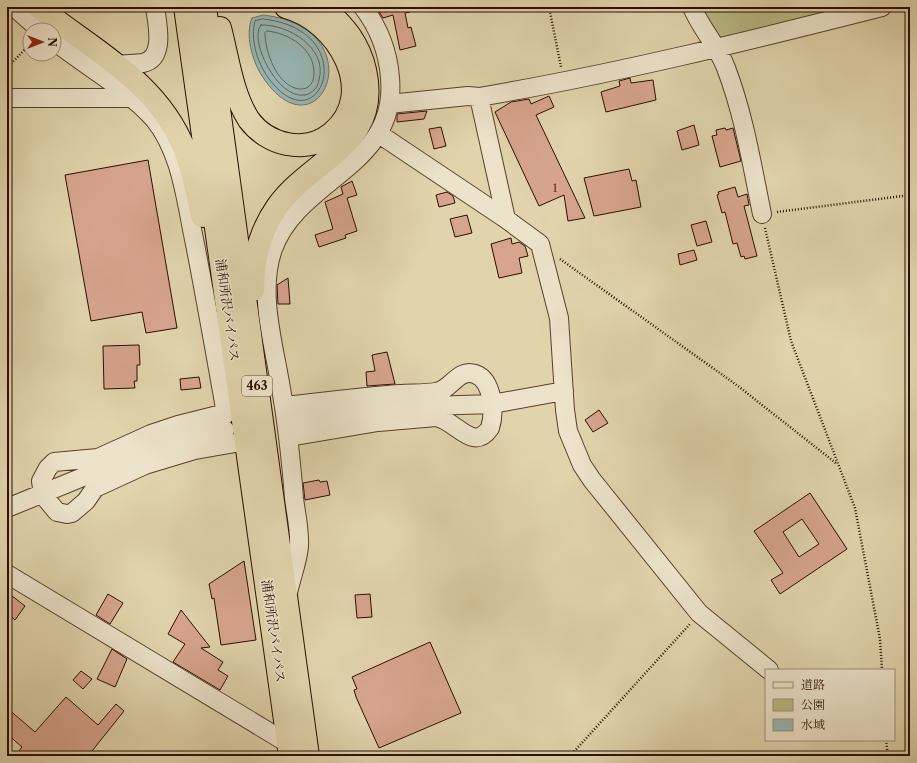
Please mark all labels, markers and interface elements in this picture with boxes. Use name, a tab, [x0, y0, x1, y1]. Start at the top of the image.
north arrow	[22, 22, 62, 62]
text: N	[45, 37, 59, 47]
house number: 1	[553, 181, 558, 195]
street label: 浦和所沢バイパス	[213, 258, 243, 362]
road number: 463	[242, 376, 272, 396]
street label: 浦和所沢バイパス	[259, 579, 289, 683]
legend	[765, 669, 895, 741]
text: 道路	[801, 677, 825, 692]
text: 公園	[801, 697, 825, 712]
text: 水域	[801, 717, 825, 732]

